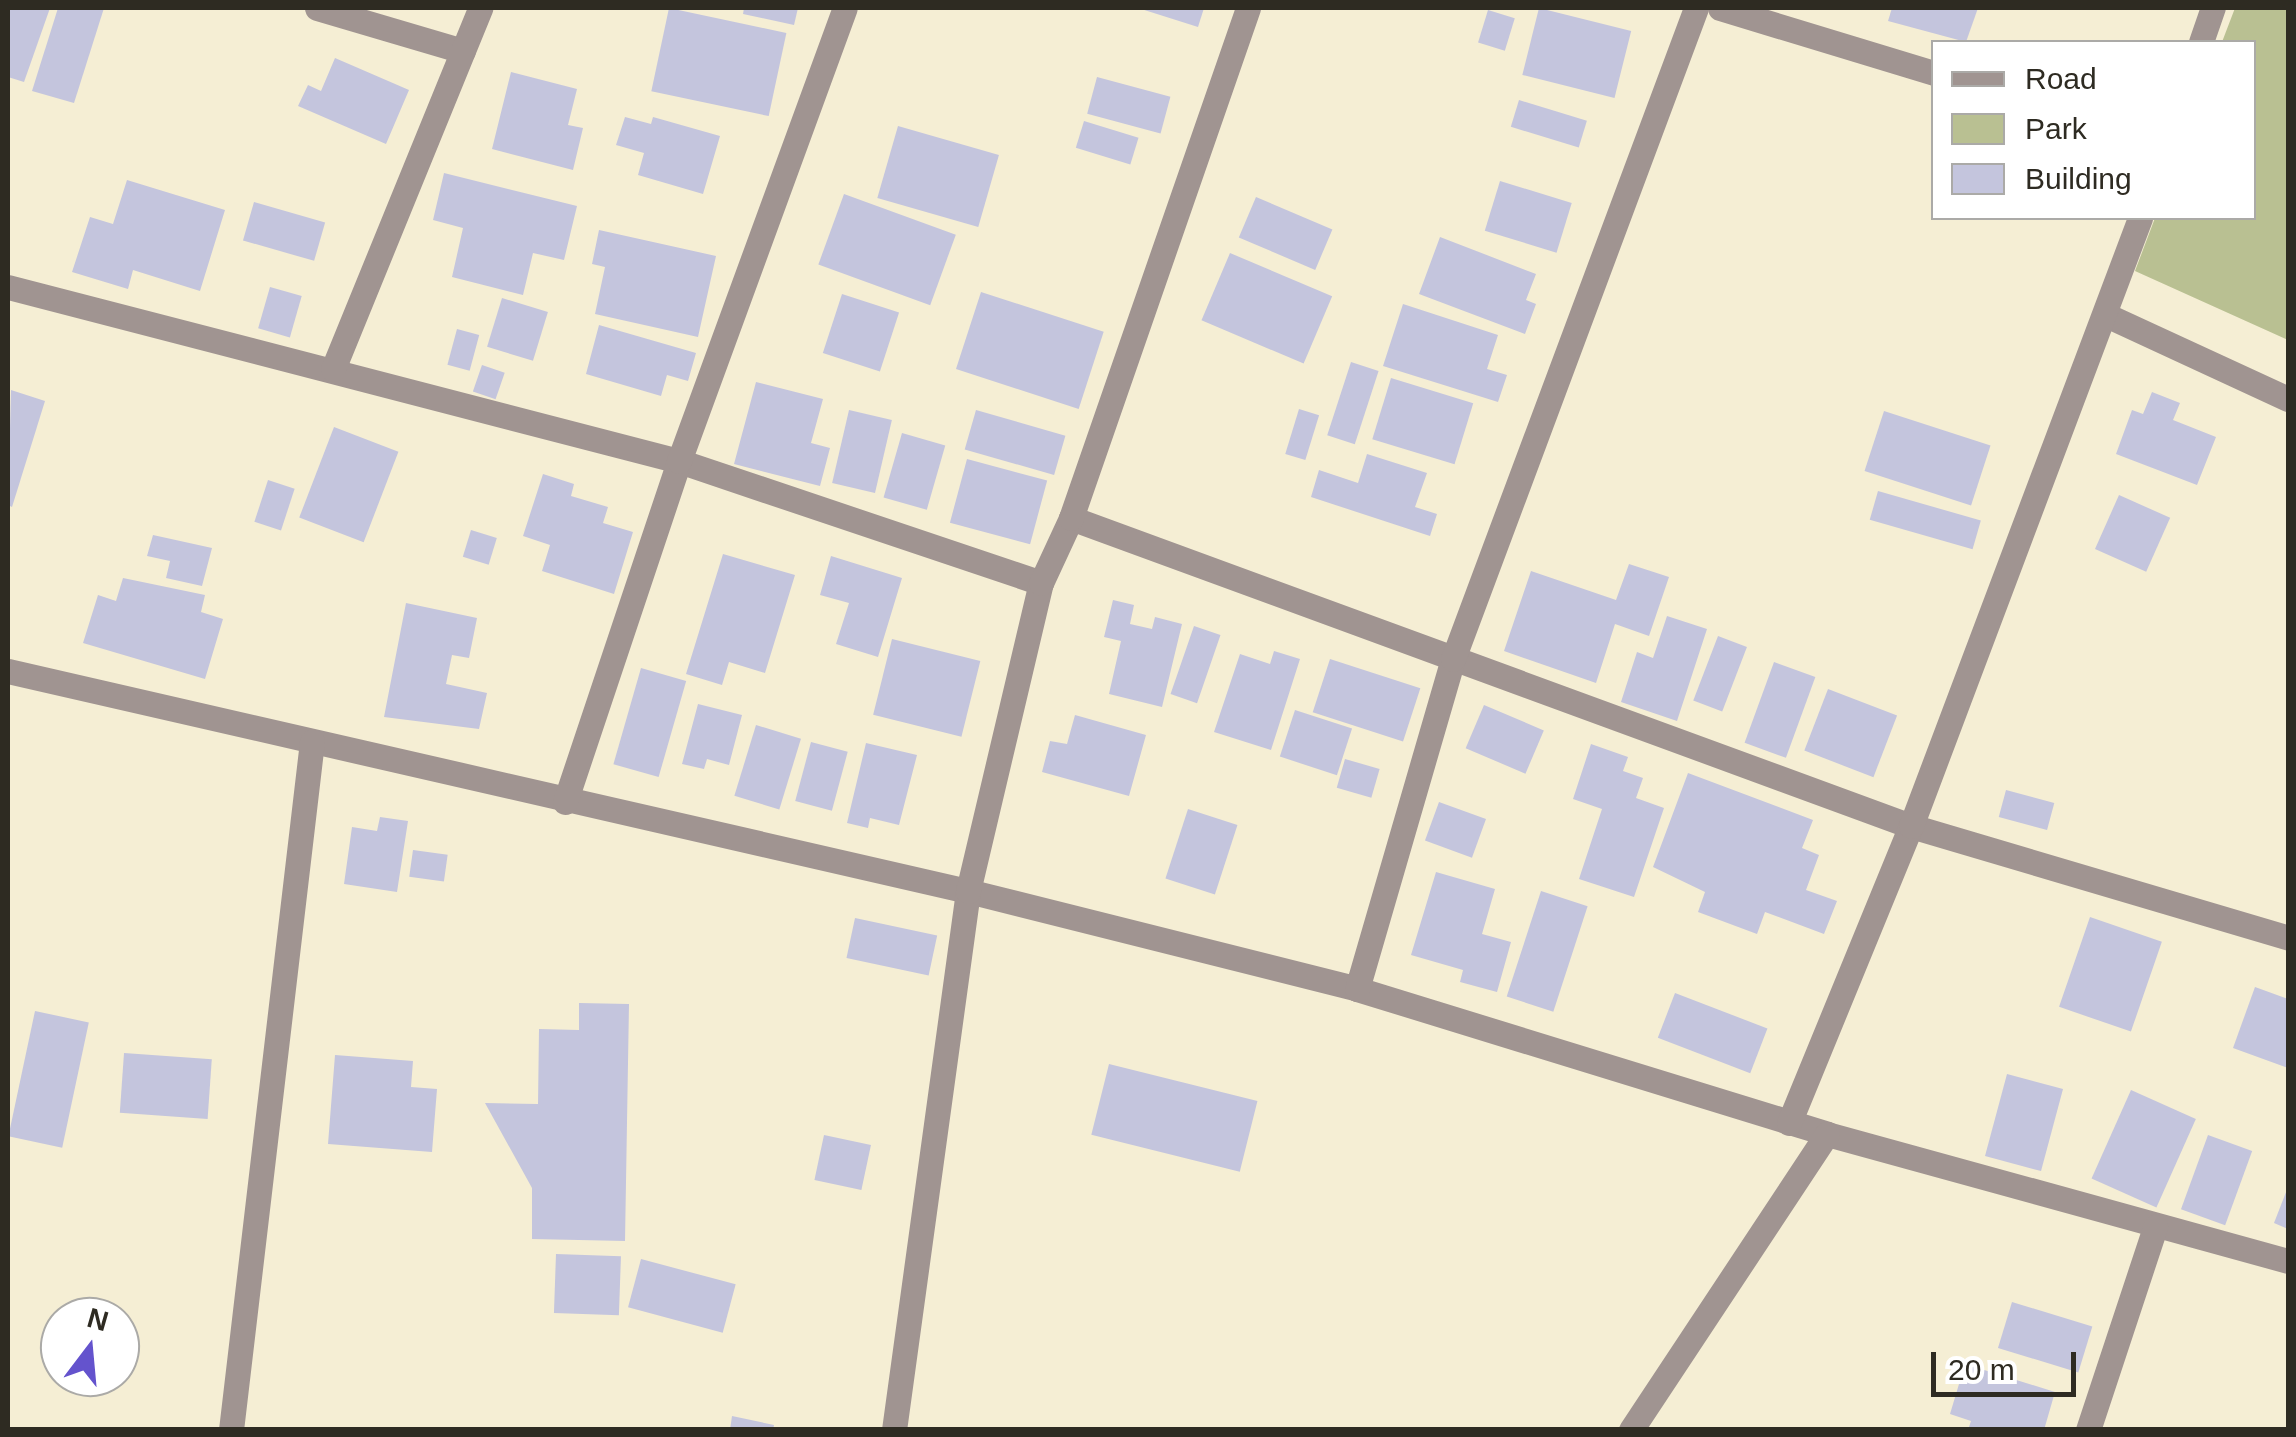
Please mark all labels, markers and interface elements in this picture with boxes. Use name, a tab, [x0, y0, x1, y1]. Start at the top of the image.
legend	[1931, 40, 2256, 220]
text: Road	[2025, 62, 2097, 95]
text: Park	[2025, 112, 2087, 145]
text: Building	[2025, 162, 2132, 195]
north arrow	[40, 1297, 140, 1397]
text: N	[84, 1302, 112, 1337]
scale bar	[1936, 1332, 2081, 1394]
text: 20 m	[1948, 1353, 2015, 1386]

